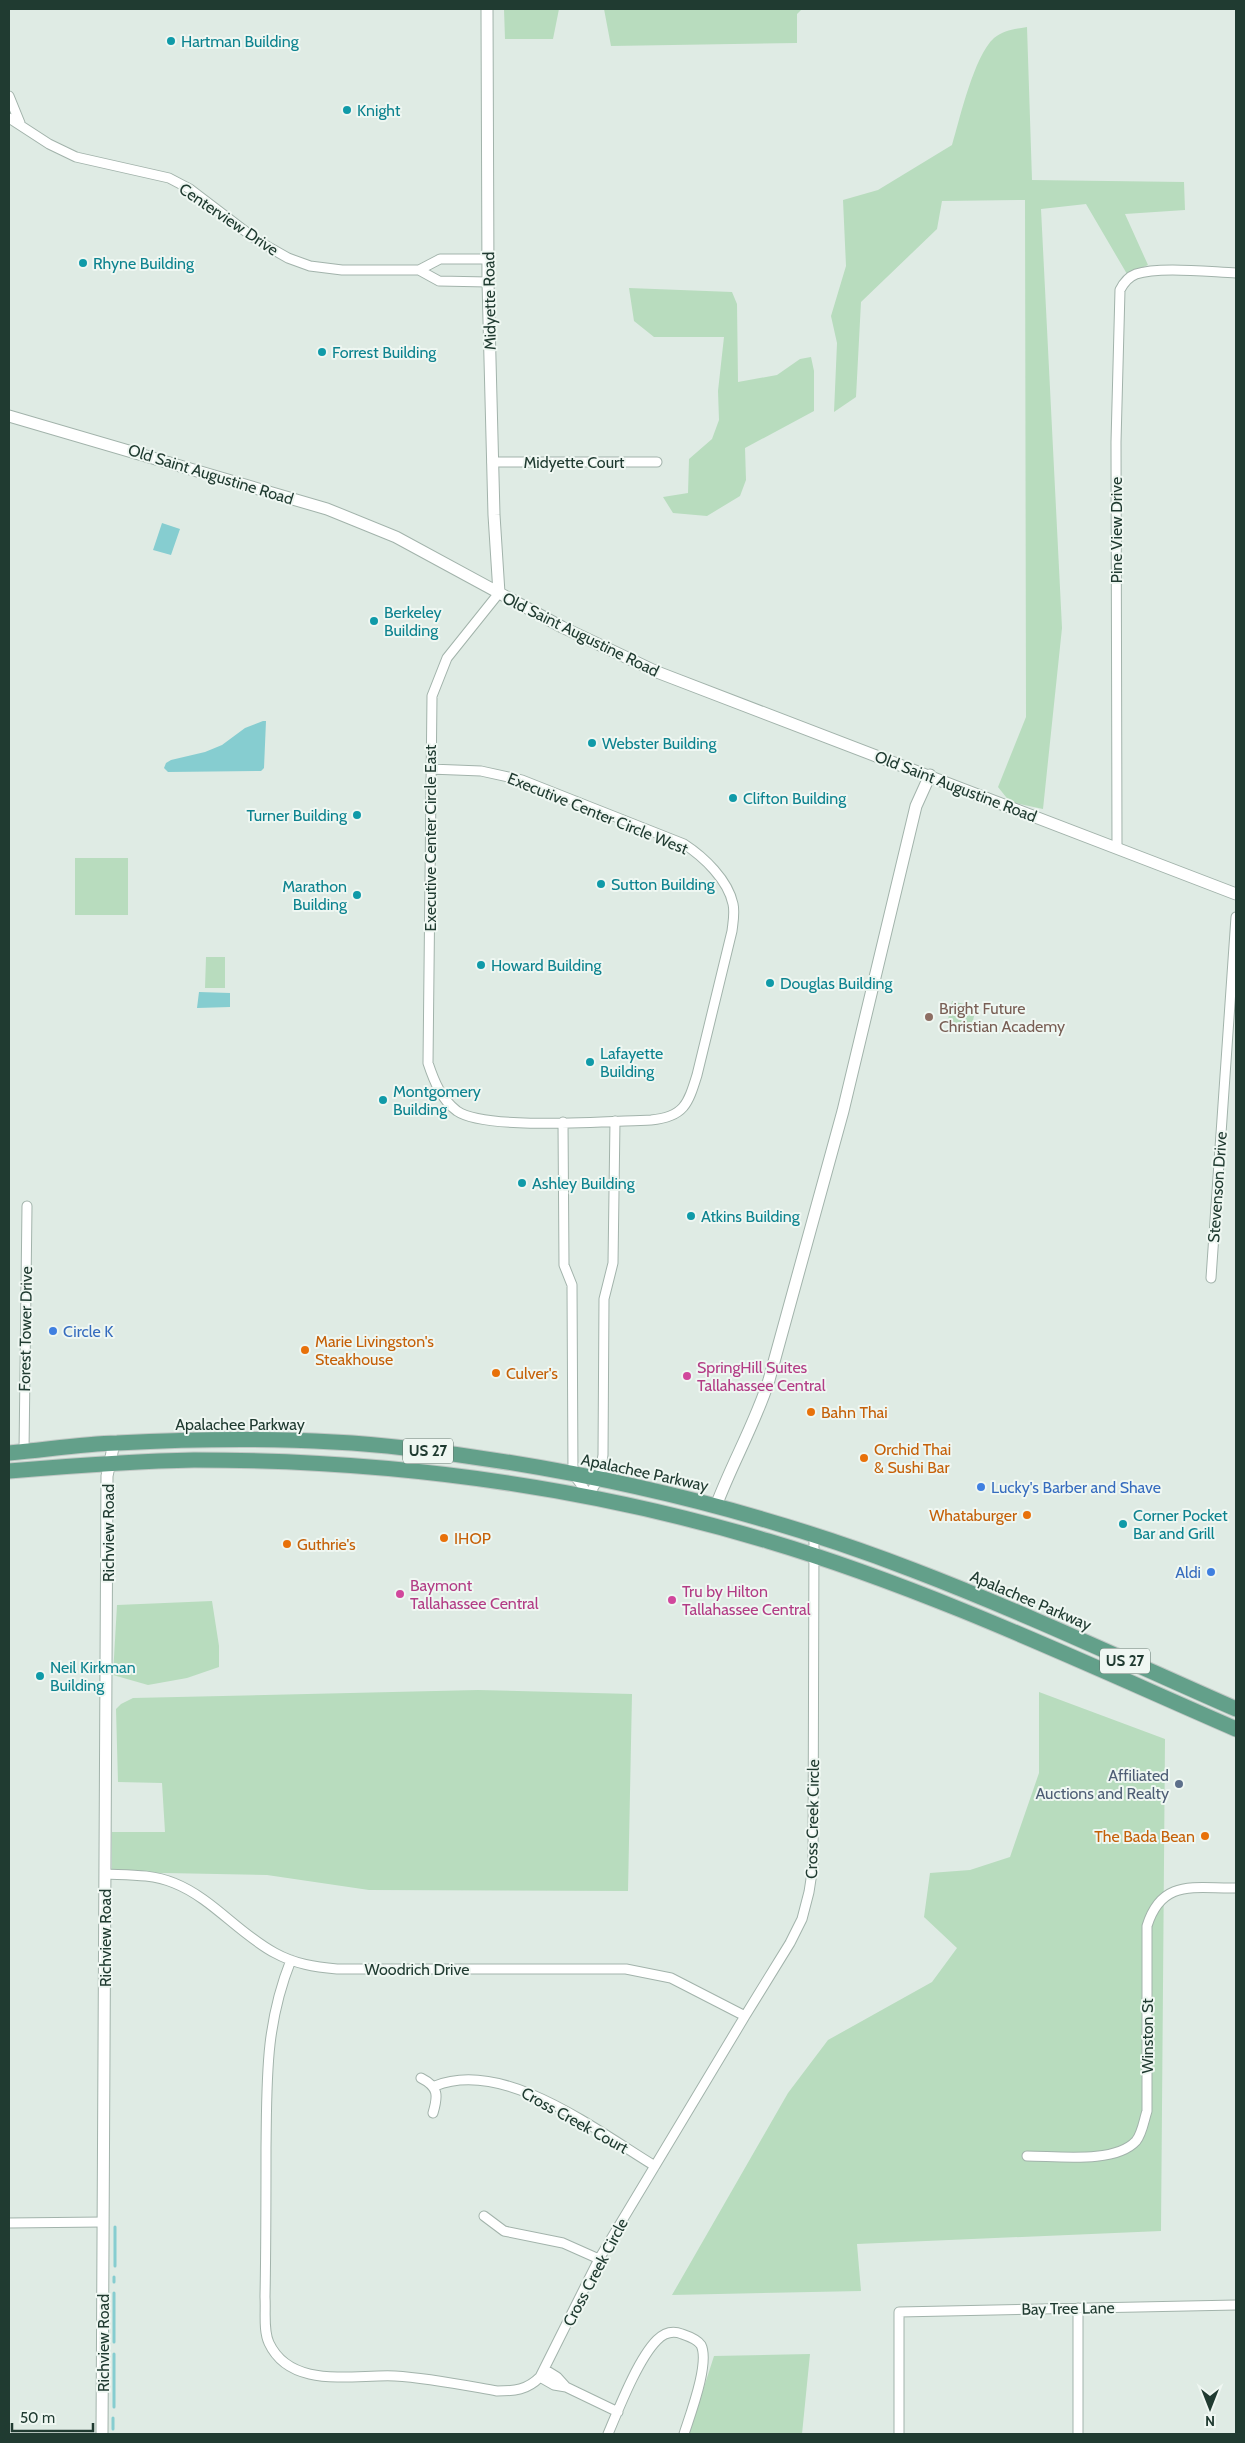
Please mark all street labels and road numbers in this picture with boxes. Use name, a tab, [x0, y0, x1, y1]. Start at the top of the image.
street label: Centerview Drive	[175, 179, 282, 260]
street label: Midyette Road	[479, 252, 500, 350]
street label: Old Saint Augustine Road	[126, 440, 296, 509]
street label: Midyette Court	[524, 453, 625, 472]
street label: Pine View Drive	[1107, 477, 1126, 583]
street label: Old Saint Augustine Road	[499, 588, 662, 681]
street label: Executive Center Circle East	[421, 744, 440, 932]
street label: Old Saint Augustine Road	[872, 747, 1039, 826]
street label: Executive Center Circle West	[505, 768, 691, 859]
street label: Stevenson Drive	[1204, 1131, 1231, 1243]
street label: Forest Tower Drive	[15, 1266, 36, 1392]
street label: Apalachee Parkway	[175, 1415, 305, 1434]
road number: US 27	[403, 1438, 453, 1464]
street label: Apalachee Parkway	[580, 1450, 710, 1495]
street label: Richview Road	[99, 1484, 118, 1582]
street label: Apalachee Parkway	[967, 1566, 1094, 1635]
road number: US 27	[1100, 1648, 1150, 1674]
street label: Cross Creek Circle	[802, 1759, 823, 1879]
street label: Richview Road	[96, 1889, 115, 1987]
street label: Woodrich Drive	[365, 1960, 469, 1979]
street label: Winston St	[1138, 1998, 1157, 2074]
street label: Cross Creek Court	[518, 2083, 632, 2158]
street label: Cross Creek Circle	[559, 2215, 632, 2330]
street label: Richview Road	[94, 2294, 113, 2392]
street label: Bay Tree Lane	[1021, 2298, 1115, 2319]

